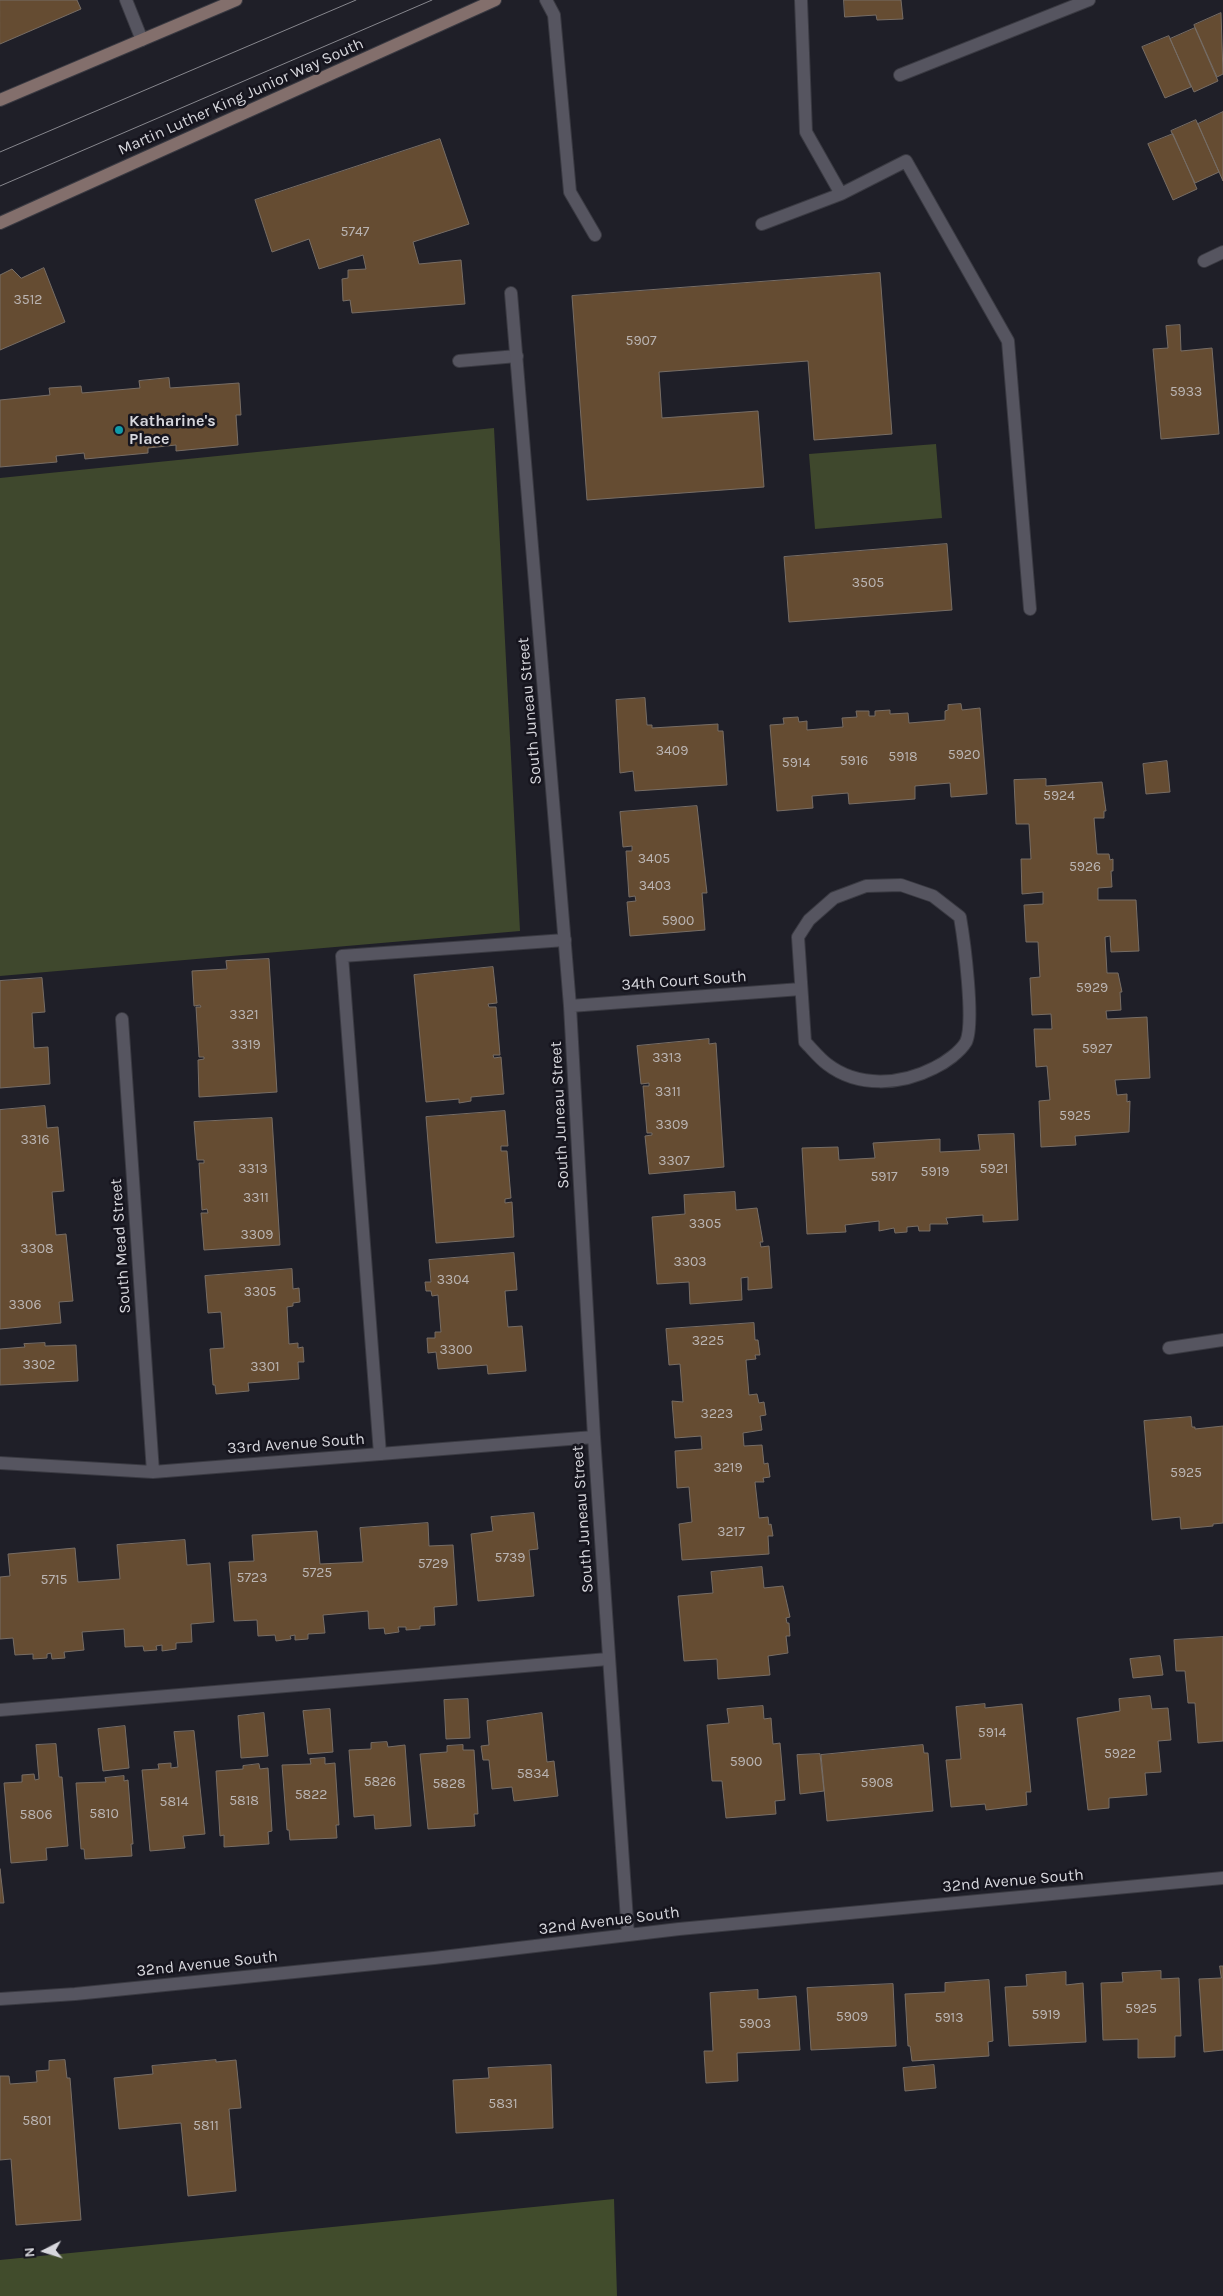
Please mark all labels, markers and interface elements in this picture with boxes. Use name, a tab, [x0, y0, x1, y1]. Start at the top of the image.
street label: Martin Luther King Junior Way South	[115, 34, 367, 160]
house number: 5747	[341, 224, 369, 240]
house number: 3512	[14, 292, 42, 308]
house number: 5907	[626, 333, 656, 349]
house number: 5933	[1170, 384, 1202, 400]
place label: Katharine's Place	[129, 411, 216, 449]
marker: Katharine's Place	[113, 424, 125, 436]
house number: 3505	[852, 575, 884, 591]
street label: South Juneau Street	[514, 637, 546, 785]
house number: 3409	[656, 743, 688, 759]
house number: 5920	[948, 747, 980, 763]
house number: 5918	[888, 749, 918, 765]
house number: 5916	[840, 753, 868, 769]
house number: 5914	[782, 755, 810, 771]
house number: 5924	[1043, 788, 1075, 804]
house number: 3405	[638, 851, 670, 867]
house number: 5926	[1069, 859, 1101, 875]
house number: 3403	[639, 878, 671, 894]
house number: 5900	[662, 913, 694, 929]
street label: 34th Court South	[621, 967, 747, 995]
house number: 5929	[1076, 980, 1108, 996]
house number: 3321	[229, 1007, 259, 1023]
house number: 3319	[231, 1037, 261, 1053]
street label: South Juneau Street	[547, 1041, 573, 1189]
house number: 5927	[1082, 1041, 1112, 1057]
house number: 3313	[652, 1050, 682, 1066]
house number: 3311	[655, 1084, 681, 1100]
house number: 5925	[1059, 1108, 1091, 1124]
house number: 3309	[656, 1117, 688, 1133]
house number: 3316	[20, 1132, 50, 1148]
house number: 3307	[658, 1153, 690, 1169]
house number: 3313	[238, 1161, 268, 1177]
house number: 5921	[980, 1161, 1008, 1177]
house number: 5919	[921, 1164, 949, 1180]
house number: 5917	[870, 1169, 898, 1185]
street label: South Mead Street	[107, 1178, 135, 1314]
house number: 3311	[243, 1190, 269, 1206]
house number: 3305	[689, 1216, 721, 1232]
house number: 3309	[241, 1227, 273, 1243]
house number: 3308	[20, 1241, 54, 1257]
house number: 3303	[673, 1254, 707, 1270]
house number: 3304	[437, 1272, 469, 1288]
house number: 3305	[244, 1284, 276, 1300]
house number: 3306	[9, 1297, 41, 1313]
house number: 3225	[692, 1333, 724, 1349]
house number: 3300	[439, 1342, 473, 1358]
house number: 3302	[23, 1357, 55, 1373]
house number: 3301	[250, 1359, 280, 1375]
house number: 3223	[701, 1406, 733, 1422]
street label: 33rd Avenue South	[226, 1430, 366, 1458]
street label: South Juneau Street	[568, 1445, 598, 1593]
house number: 3219	[713, 1460, 743, 1476]
house number: 5925	[1170, 1465, 1202, 1481]
house number: 3217	[717, 1524, 745, 1540]
house number: 5739	[495, 1550, 525, 1566]
house number: 5729	[418, 1556, 448, 1572]
house number: 5725	[302, 1565, 332, 1581]
house number: 5723	[237, 1570, 267, 1586]
house number: 5715	[40, 1572, 68, 1588]
house number: 5914	[978, 1725, 1006, 1741]
house number: 5922	[1104, 1746, 1136, 1762]
house number: 5900	[730, 1754, 762, 1770]
house number: 5834	[517, 1766, 549, 1782]
house number: 5826	[364, 1774, 396, 1790]
house number: 5908	[861, 1775, 893, 1791]
house number: 5828	[432, 1776, 466, 1792]
house number: 5822	[295, 1787, 327, 1803]
house number: 5818	[229, 1793, 259, 1809]
house number: 5814	[160, 1794, 188, 1810]
house number: 5810	[89, 1806, 119, 1822]
house number: 5806	[20, 1807, 52, 1823]
street label: 32nd Avenue South	[941, 1865, 1085, 1897]
street label: 32nd Avenue South	[537, 1903, 681, 1939]
street label: 32nd Avenue South	[135, 1947, 279, 1981]
house number: 5925	[1125, 2001, 1157, 2017]
house number: 5919	[1032, 2007, 1060, 2023]
house number: 5909	[836, 2009, 868, 2025]
house number: 5913	[935, 2010, 963, 2026]
house number: 5903	[739, 2016, 771, 2032]
house number: 5831	[488, 2096, 518, 2112]
house number: 5801	[22, 2113, 52, 2129]
house number: 5811	[193, 2118, 219, 2134]
north arrow	[20, 2226, 70, 2276]
text: N	[21, 2247, 38, 2258]

